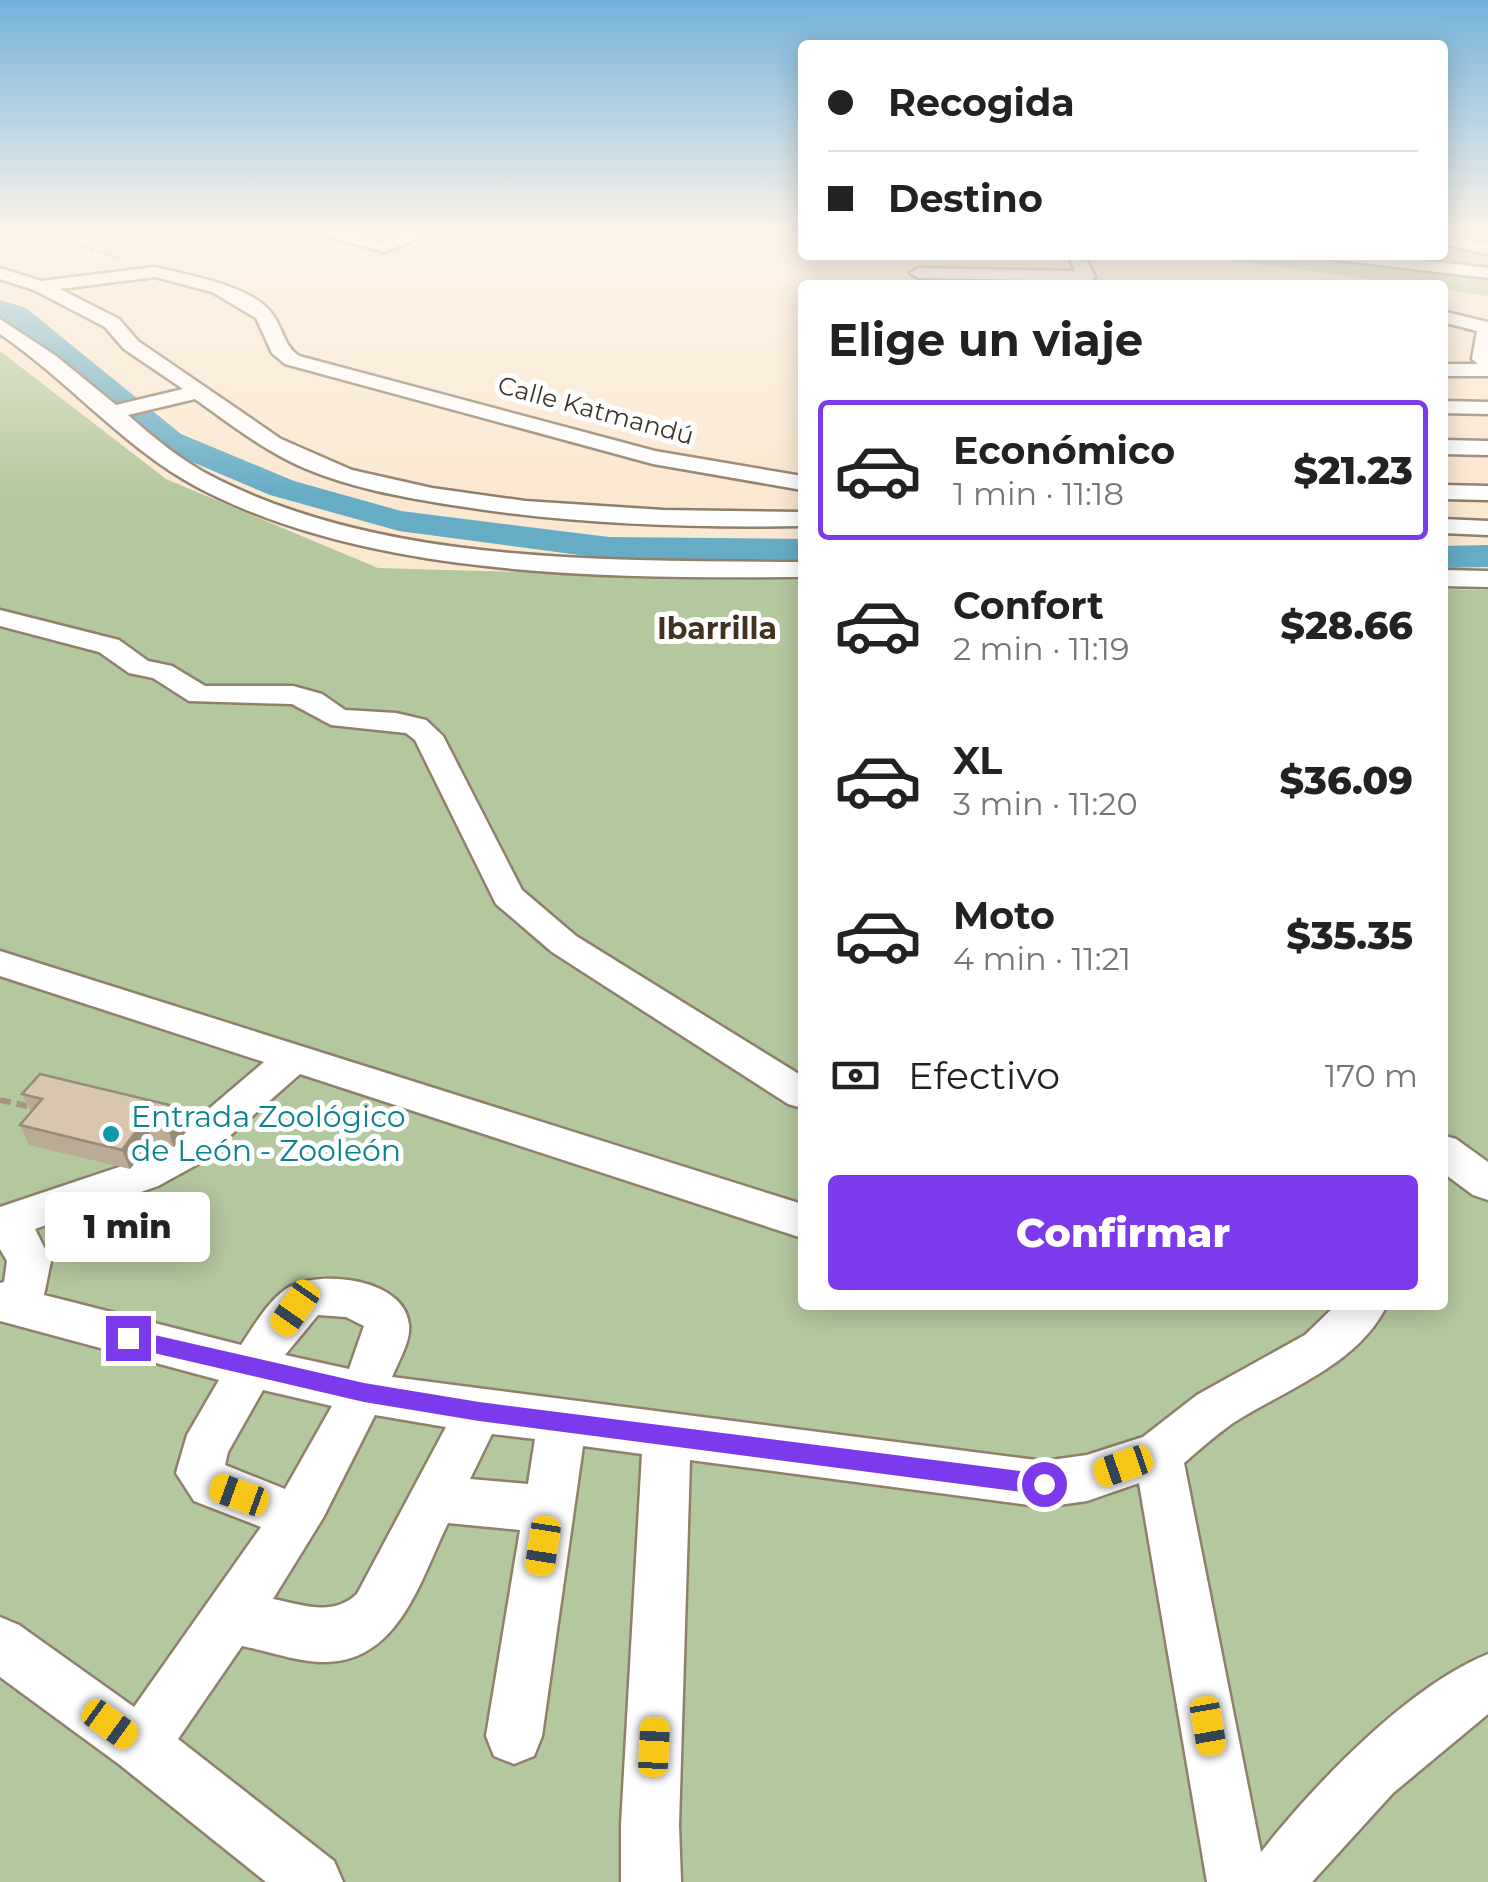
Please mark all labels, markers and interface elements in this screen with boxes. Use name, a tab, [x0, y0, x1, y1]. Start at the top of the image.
text: Recogida	[888, 79, 1075, 126]
text: Destino	[888, 175, 1043, 222]
text: Elige un viaje	[828, 312, 1143, 367]
street label: Calle Katmandú	[495, 369, 697, 451]
icon: car	[833, 425, 923, 515]
text: Económico	[953, 427, 1175, 474]
text: $21.23	[1293, 447, 1413, 494]
text: 1 min · 11:18	[953, 474, 1124, 513]
icon: car	[833, 580, 923, 670]
text: Confort	[953, 582, 1104, 629]
text: $28.66	[1280, 602, 1413, 649]
district label: Ibarrilla	[657, 610, 777, 647]
text: 2 min · 11:19	[953, 629, 1130, 668]
icon: car	[833, 735, 923, 825]
text: XL	[953, 737, 1002, 784]
text: $36.09	[1280, 757, 1413, 804]
text: 3 min · 11:20	[953, 784, 1138, 823]
icon: car	[833, 890, 923, 980]
text: Moto	[953, 892, 1055, 939]
text: $35.35	[1286, 912, 1413, 959]
text: 4 min · 11:21	[953, 939, 1131, 978]
icon: cash	[828, 1048, 883, 1103]
text: Efectivo	[908, 1052, 1060, 1099]
text: 170 m	[1325, 1056, 1418, 1095]
place label: Entrada Zoológico de León - Zooleón	[131, 1098, 406, 1169]
marker: Entrada Zoológico de León - Zooleón	[100, 1123, 122, 1145]
button: Confirmar	[828, 1175, 1418, 1290]
callout: 1 min	[46, 1193, 210, 1263]
text: 1 min	[83, 1207, 172, 1246]
car	[266, 1275, 324, 1341]
route end	[106, 1316, 151, 1361]
car	[1090, 1442, 1156, 1490]
route start	[1022, 1462, 1067, 1507]
car	[206, 1471, 272, 1519]
car	[523, 1514, 563, 1578]
car	[77, 1694, 143, 1754]
car	[1188, 1694, 1228, 1758]
car	[637, 1716, 671, 1778]

